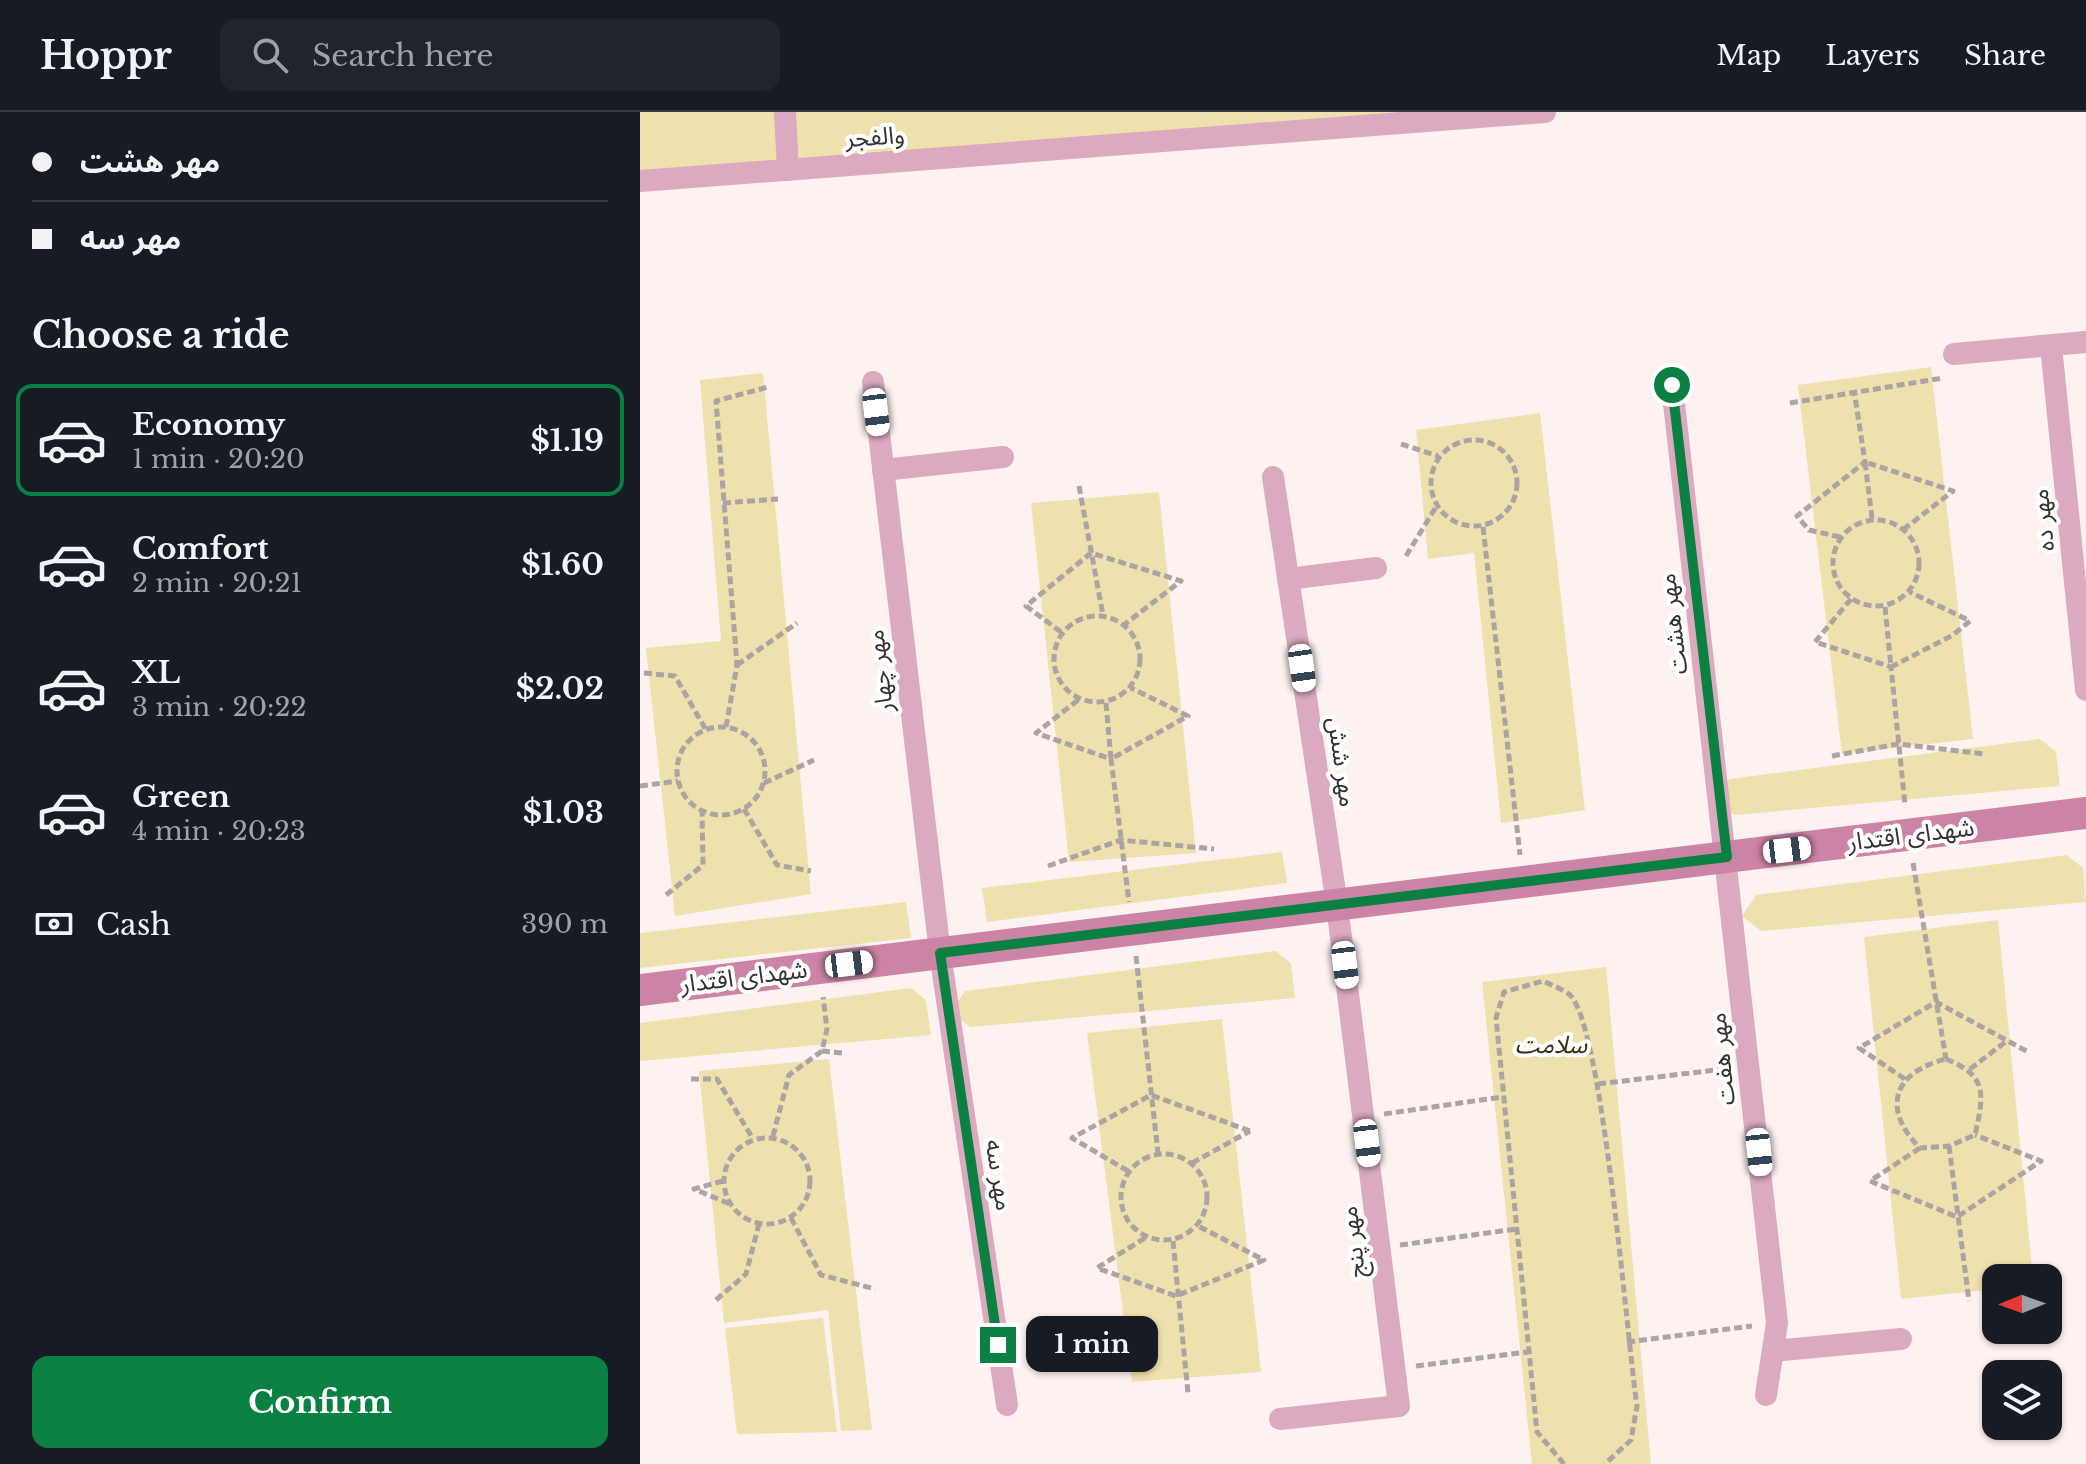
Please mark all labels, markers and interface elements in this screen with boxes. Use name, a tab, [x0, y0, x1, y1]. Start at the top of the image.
search box	[220, 19, 780, 91]
text: Hoppr	[40, 32, 172, 79]
icon: search	[248, 33, 292, 77]
text: Search here	[312, 37, 494, 74]
text: Map	[1716, 38, 1781, 73]
text: Layers	[1825, 38, 1920, 73]
text: Share	[1964, 38, 2046, 73]
street label: والفجر	[843, 120, 906, 153]
text: مهر هشت	[80, 143, 220, 180]
text: مهر سه	[80, 220, 181, 257]
text: Choose a ride	[32, 313, 289, 358]
route start	[1654, 367, 1690, 403]
car	[861, 387, 891, 437]
icon: car	[36, 404, 108, 476]
text: Economy	[132, 406, 285, 443]
text: $1.19	[531, 422, 604, 459]
text: 1 min · 20:20	[132, 443, 305, 475]
street label: مهر ده	[2025, 488, 2060, 553]
icon: car	[36, 528, 108, 600]
text: Comfort	[132, 530, 269, 567]
text: $1.60	[521, 546, 604, 583]
text: 2 min · 20:21	[132, 567, 302, 599]
street label: مهر هشت	[1652, 572, 1693, 676]
street label: مهر چهار	[860, 628, 900, 715]
car	[1287, 643, 1317, 693]
icon: car	[36, 652, 108, 724]
text: XL	[132, 654, 180, 691]
text: $2.02	[516, 670, 604, 707]
text: 3 min · 20:22	[132, 691, 307, 723]
street label: مهر شش	[1322, 715, 1363, 809]
icon: car	[36, 776, 108, 848]
text: Green	[132, 778, 230, 815]
text: $1.03	[523, 794, 604, 831]
street label: شهدای اقتدار	[1845, 812, 1976, 857]
text: 4 min · 20:23	[132, 815, 306, 847]
car	[1762, 835, 1812, 865]
icon: cash	[32, 902, 76, 946]
text: Cash	[96, 906, 171, 943]
text: 390 m	[521, 908, 608, 940]
car	[1330, 940, 1360, 990]
car	[824, 949, 874, 979]
street label: شهدای اقتدار	[678, 954, 809, 999]
street label: مهر هفت	[1702, 1011, 1741, 1107]
park label: سلامت	[1515, 1030, 1587, 1059]
car	[1352, 1118, 1382, 1168]
car	[1745, 1127, 1773, 1177]
street label: مهر سه	[980, 1137, 1019, 1213]
street label: مهر پنج	[1334, 1204, 1374, 1280]
north arrow	[1982, 1264, 2062, 1344]
map controls	[1982, 1264, 2062, 1440]
callout: 1 min	[1026, 1317, 1158, 1373]
route end	[980, 1327, 1016, 1363]
text: 1 min	[1054, 1328, 1130, 1360]
button: Confirm	[32, 1356, 608, 1448]
button: layers	[1982, 1360, 2062, 1440]

